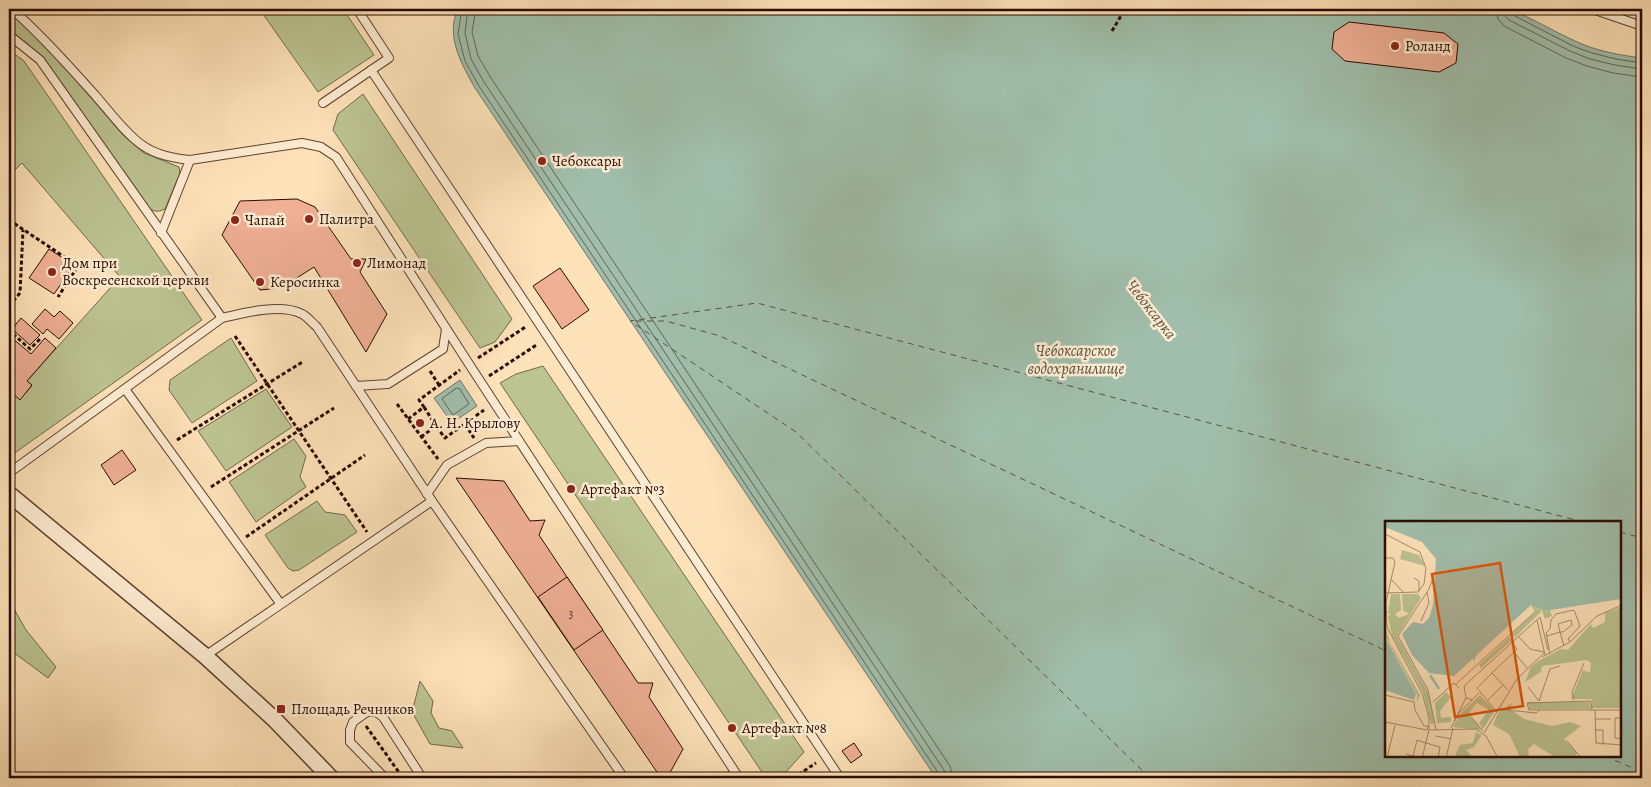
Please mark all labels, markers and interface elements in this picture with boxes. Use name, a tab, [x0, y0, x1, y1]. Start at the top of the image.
place label: Роланд	[1405, 36, 1451, 56]
marker: Роланд	[1389, 40, 1401, 52]
place label: Чебоксары	[552, 151, 622, 171]
marker: Чебоксары	[536, 155, 548, 167]
place label: Палитра	[319, 209, 374, 229]
place label: Чапай	[245, 210, 285, 230]
marker: Палитра	[303, 213, 315, 225]
marker: Чапай	[229, 214, 241, 226]
place label: Дом при Воскресенской церкви	[62, 253, 210, 290]
place label: Лимонад	[367, 253, 426, 273]
marker: Лимонад	[351, 257, 363, 269]
marker: Дом при Воскресенской церкви	[46, 266, 58, 278]
place label: Керосинка	[270, 272, 340, 292]
water label: Чебоксарка	[1121, 275, 1181, 344]
marker: Керосинка	[254, 276, 266, 288]
water label: Чебоксарское водохранилище	[1028, 340, 1125, 380]
place label: А. Н. Крылову	[429, 413, 520, 433]
marker: А. Н. Крылову	[414, 417, 426, 429]
place label: Артефакт №3	[580, 479, 665, 499]
marker: Артефакт №3	[565, 483, 577, 495]
inset map	[1385, 521, 1621, 757]
house number: 3	[569, 606, 574, 622]
place label: Площадь Речников	[291, 699, 414, 719]
marker: Площадь Речников	[275, 703, 287, 715]
place label: Артефакт №8	[741, 718, 827, 738]
marker: Артефакт №8	[726, 722, 738, 734]

